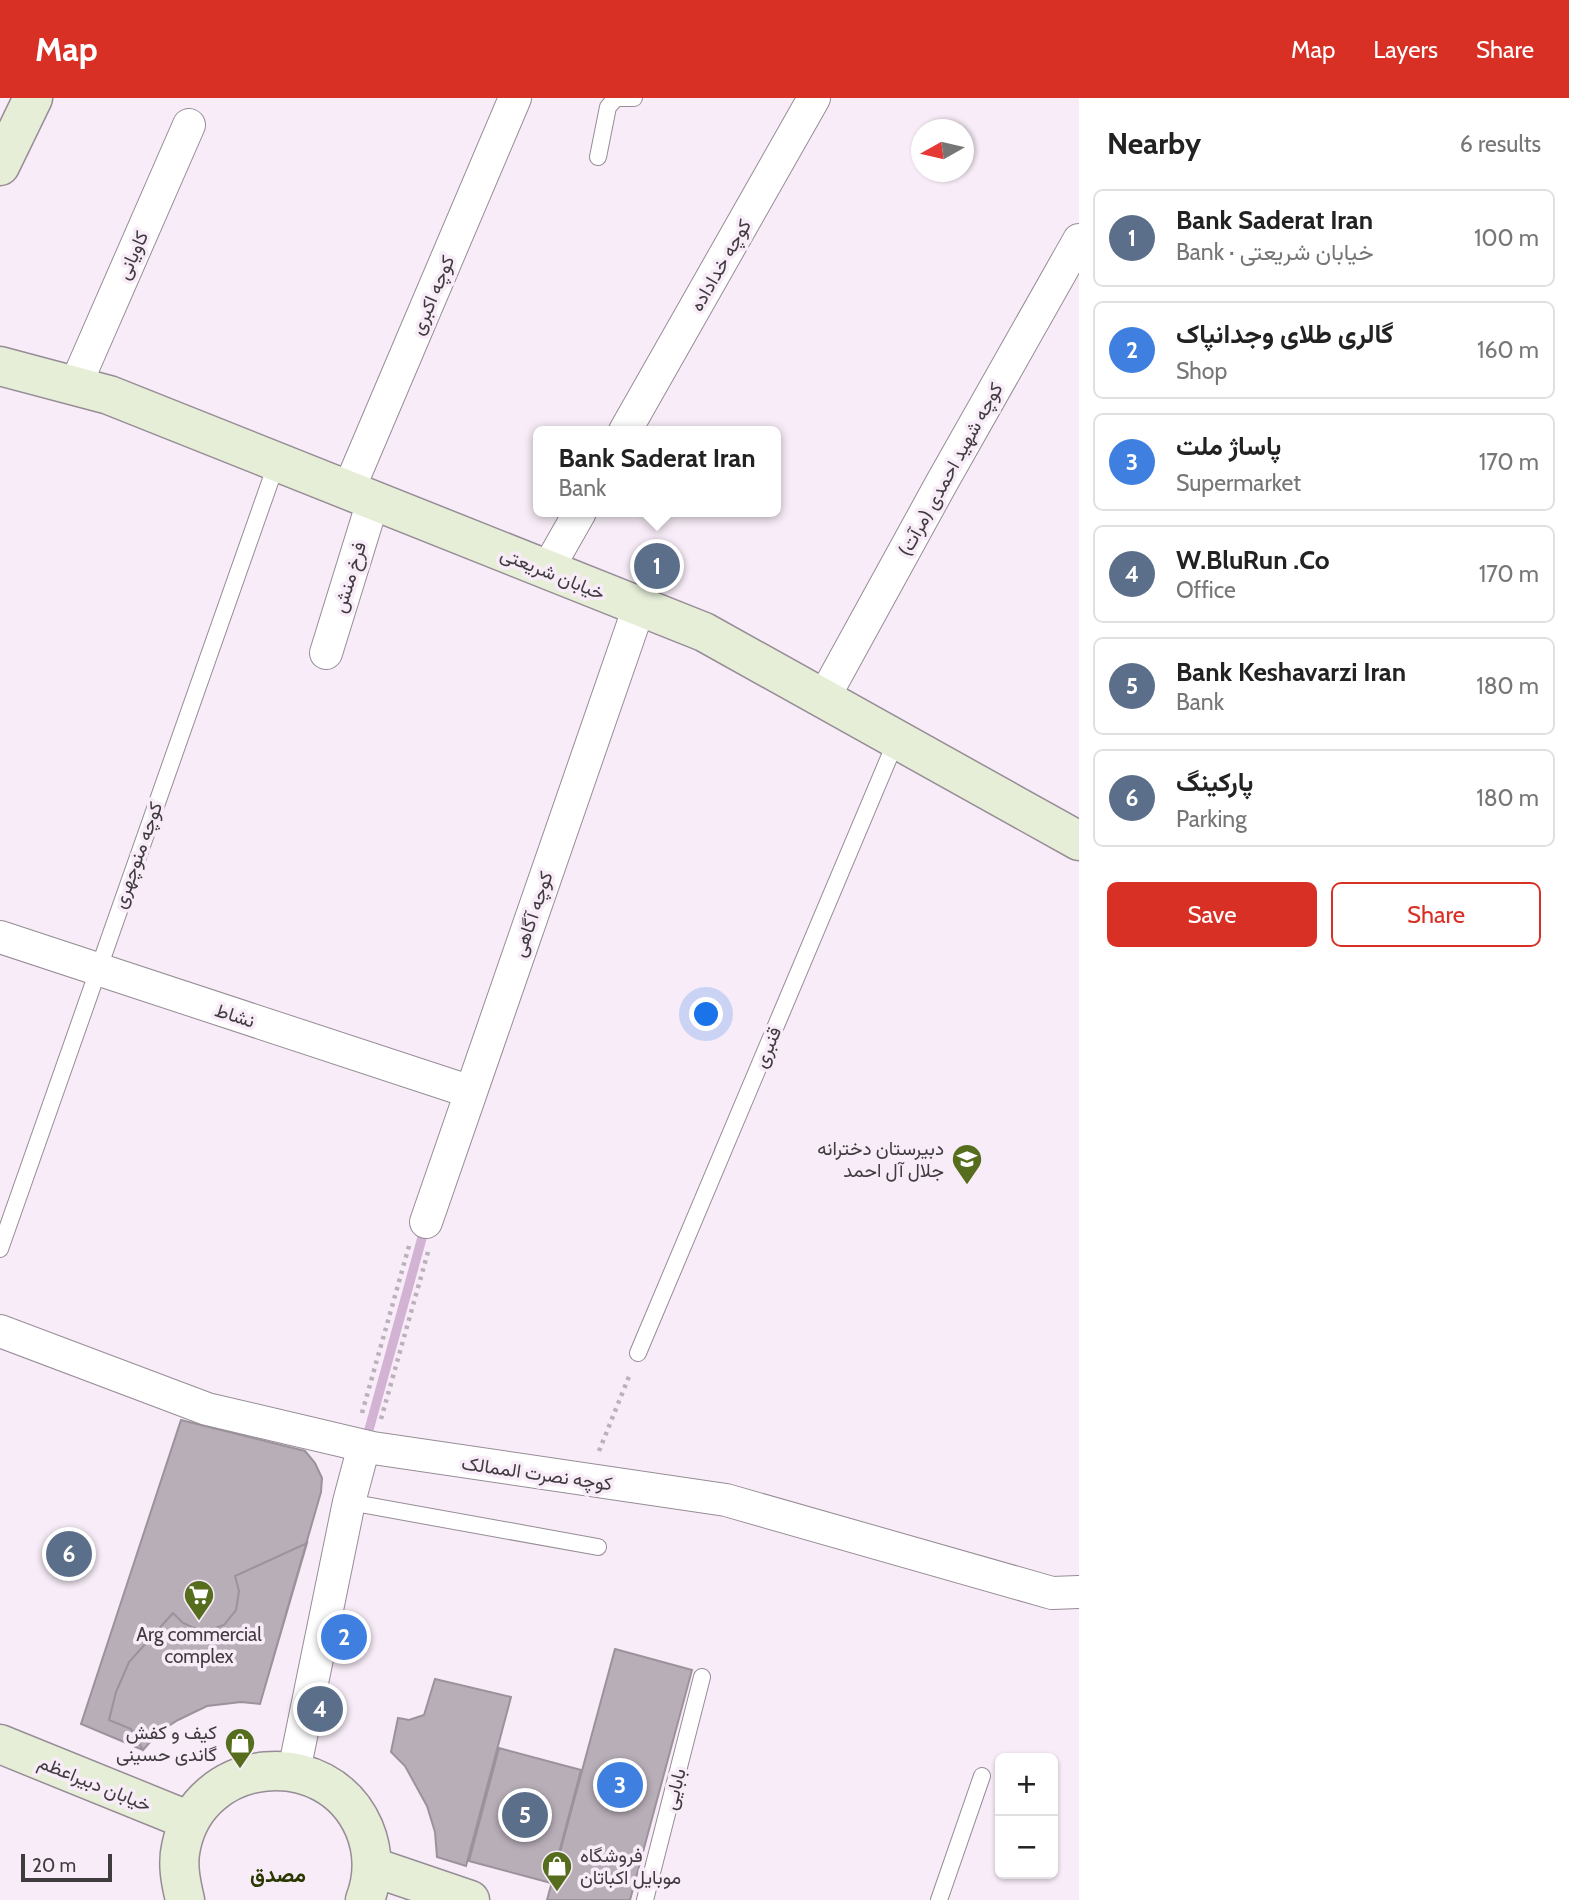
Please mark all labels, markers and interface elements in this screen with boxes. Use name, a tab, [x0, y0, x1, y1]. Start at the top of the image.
text: Map	[35, 29, 98, 69]
text: Map	[1291, 35, 1335, 64]
text: Layers	[1373, 35, 1438, 64]
text: Share	[1476, 35, 1534, 64]
north arrow	[911, 119, 974, 182]
text: Nearby	[1107, 125, 1201, 162]
text: 6 results	[1460, 130, 1541, 158]
text: Bank Saderat Iran	[1176, 204, 1373, 236]
street label: کوچه خداداده	[685, 215, 758, 316]
text: 1	[1128, 224, 1136, 252]
text: 100 m	[1474, 224, 1539, 252]
street label: کاویانی	[112, 227, 153, 283]
text: Bank · خیابان شریعتی	[1176, 238, 1374, 266]
street label: کوچه اکبری	[405, 252, 461, 339]
text: گالری طلای وجدانپاک	[1176, 318, 1394, 350]
text: 2	[1126, 336, 1138, 364]
text: 160 m	[1477, 336, 1539, 364]
text: Shop	[1176, 357, 1227, 385]
street label: کوچه شهید احمدی (مرآت)	[893, 379, 1009, 561]
popup	[533, 426, 781, 517]
text: پاساژ ملت	[1176, 430, 1281, 462]
text: Bank Saderat Iran	[558, 442, 756, 474]
text: 3	[1126, 448, 1138, 476]
text: 170 m	[1479, 448, 1539, 476]
text: Supermarket	[1176, 469, 1301, 497]
text: Bank	[558, 474, 606, 502]
street label: فرخ منش	[328, 539, 372, 616]
pin: 1	[634, 540, 680, 592]
street label: خیابان شریعتی	[497, 542, 608, 605]
text: W.BluRun .Co	[1176, 544, 1330, 576]
text: 4	[1125, 560, 1139, 588]
text: 170 m	[1479, 560, 1539, 588]
text: Office	[1176, 576, 1236, 604]
text: Bank Keshavarzi Iran	[1176, 656, 1406, 688]
text: 5	[1126, 672, 1138, 700]
text: 180 m	[1476, 672, 1539, 700]
text: Bank	[1176, 688, 1224, 716]
text: پارکینگ	[1176, 766, 1253, 798]
text: 6	[1126, 784, 1138, 812]
text: 180 m	[1476, 784, 1539, 812]
street label: کوچه منوچهری	[108, 799, 169, 912]
text: Parking	[1176, 805, 1247, 833]
street label: کوچه آگاهی	[507, 868, 560, 961]
button: Save	[1107, 882, 1317, 947]
button: Share	[1331, 882, 1541, 947]
your location	[689, 997, 723, 1031]
street label: نشاط	[212, 998, 258, 1033]
street label: قنبری	[749, 1023, 786, 1071]
place label: دبیرستان دخترانه جلال آل احمد	[817, 1137, 944, 1182]
school or university icon: دبیرستان دخترانه جلال آل احمد	[950, 1142, 984, 1186]
street label: کوچه نصرت الممالک	[460, 1452, 614, 1497]
pin: 6	[46, 1528, 92, 1580]
supermarket icon: Arg commercial complex	[182, 1578, 216, 1622]
pin: 2	[321, 1611, 367, 1663]
place label: Arg commercial complex	[136, 1623, 262, 1668]
pin: 4	[297, 1683, 343, 1735]
place label: کیف و کفش گاندی حسینی	[116, 1721, 217, 1766]
shop icon: کیف و کفش گاندی حسینی	[223, 1726, 257, 1770]
street label: خیابان دبیراعظم	[35, 1750, 155, 1817]
map controls	[995, 1753, 1058, 1879]
button: +	[995, 1753, 1058, 1816]
pin: 3	[597, 1759, 643, 1811]
street label: بابایی	[658, 1766, 691, 1812]
pin: 5	[502, 1789, 548, 1841]
button: −	[995, 1816, 1058, 1879]
place label: فروشگاه موبایل اکباتان	[580, 1844, 681, 1889]
shop icon: فروشگاه موبایل اکباتان	[540, 1849, 574, 1893]
scale bar	[21, 1851, 112, 1883]
text: 20 m	[32, 1854, 76, 1877]
district label: مصدق	[250, 1862, 306, 1887]

